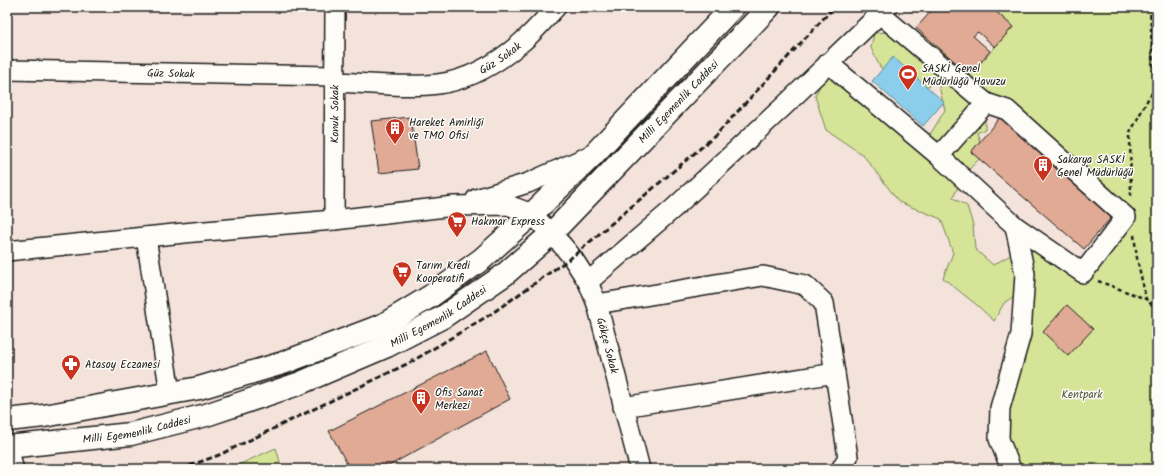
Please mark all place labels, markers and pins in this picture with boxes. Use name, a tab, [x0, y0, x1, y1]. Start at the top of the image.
place label: SASKİ Genel Müdürlüğü Havuzu	[922, 60, 1006, 91]
sports icon: SASKİ Genel Müdürlüğü Havuzu	[897, 63, 919, 91]
place label: Hareket Amirliği ve TMO Ofisi	[409, 114, 484, 145]
building icon: Hareket Amirliği ve TMO Ofisi	[384, 117, 406, 145]
place label: Sakarya SASKİ Genel Müdürlüğü	[1057, 151, 1134, 182]
building icon: Sakarya SASKİ Genel Müdürlüğü	[1032, 154, 1054, 182]
supermarket icon: Hakmar Express	[446, 210, 468, 238]
place label: Hakmar Express	[471, 213, 545, 231]
place label: Tarım Kredi Kooperatifi	[416, 257, 470, 288]
supermarket icon: Tarım Kredi Kooperatifi	[391, 260, 413, 288]
pharmacy icon: Atasoy Eczanesi	[60, 353, 82, 381]
place label: Atasoy Eczanesi	[85, 356, 160, 374]
place label: Ofis Sanat Merkezi	[435, 384, 484, 415]
building icon: Ofis Sanat Merkezi	[410, 387, 432, 415]

